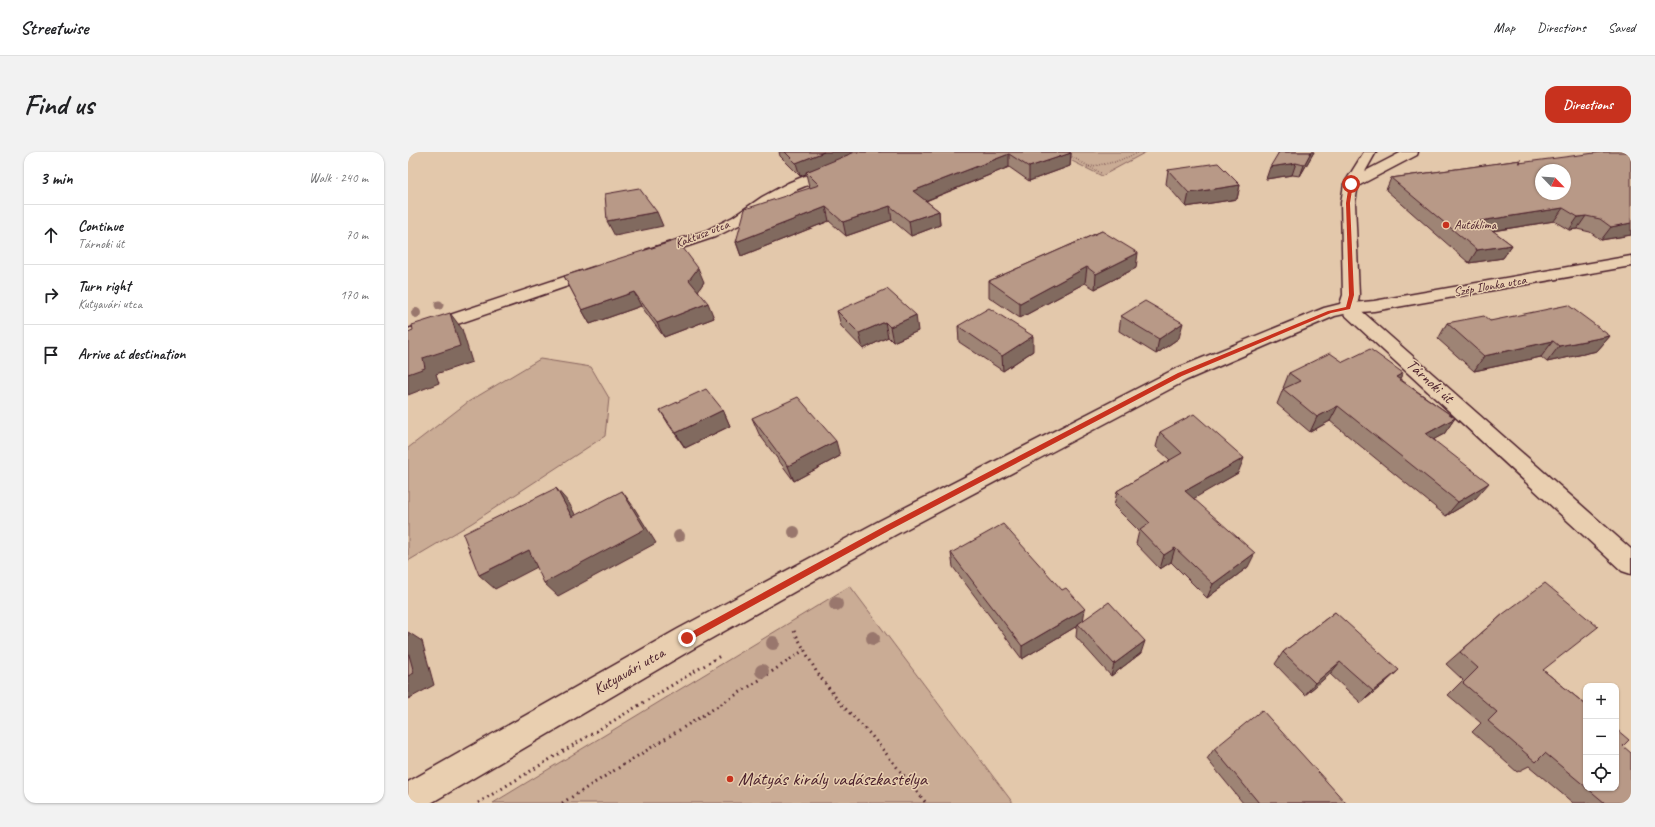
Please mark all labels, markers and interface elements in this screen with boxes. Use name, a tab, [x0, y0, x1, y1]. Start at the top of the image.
text: Streetwise	[20, 16, 88, 40]
text: Map	[1494, 19, 1515, 36]
text: Directions	[1537, 19, 1586, 36]
text: Saved	[1608, 19, 1635, 36]
button: Directions	[1545, 86, 1631, 123]
text: Find us	[24, 87, 94, 122]
north arrow	[1535, 164, 1571, 200]
text: 3 min	[40, 168, 73, 189]
text: Walk · 240 m	[309, 170, 368, 186]
route start	[1342, 175, 1360, 193]
street label: Kaktusz utca	[673, 216, 733, 252]
text: Continue	[78, 217, 123, 236]
place label: Autóklima	[1454, 217, 1497, 233]
marker: Autóklima	[1441, 220, 1451, 230]
icon: ahead	[40, 224, 62, 246]
text: 70 m	[346, 227, 368, 243]
text: Tárnoki út	[78, 236, 124, 252]
street label: Szép Ilonka utca	[1452, 272, 1529, 300]
text: Turn right	[78, 277, 131, 296]
icon: right	[40, 284, 62, 306]
text: 170 m	[340, 287, 368, 303]
text: Kutyavári utca	[78, 296, 142, 312]
icon: arrive	[40, 344, 62, 366]
text: Arrive at destination	[78, 345, 185, 364]
street label: Tárnoki út	[1402, 355, 1459, 409]
route end	[678, 629, 696, 647]
street label: Kutyavári utca	[590, 642, 669, 699]
map controls	[1583, 683, 1619, 791]
button: +	[1583, 683, 1619, 719]
button: −	[1583, 719, 1619, 755]
button: locate	[1583, 755, 1619, 791]
place label: Mátyás király vadászkastélya	[738, 767, 929, 791]
marker: Mátyás király vadászkastélya	[725, 774, 735, 784]

